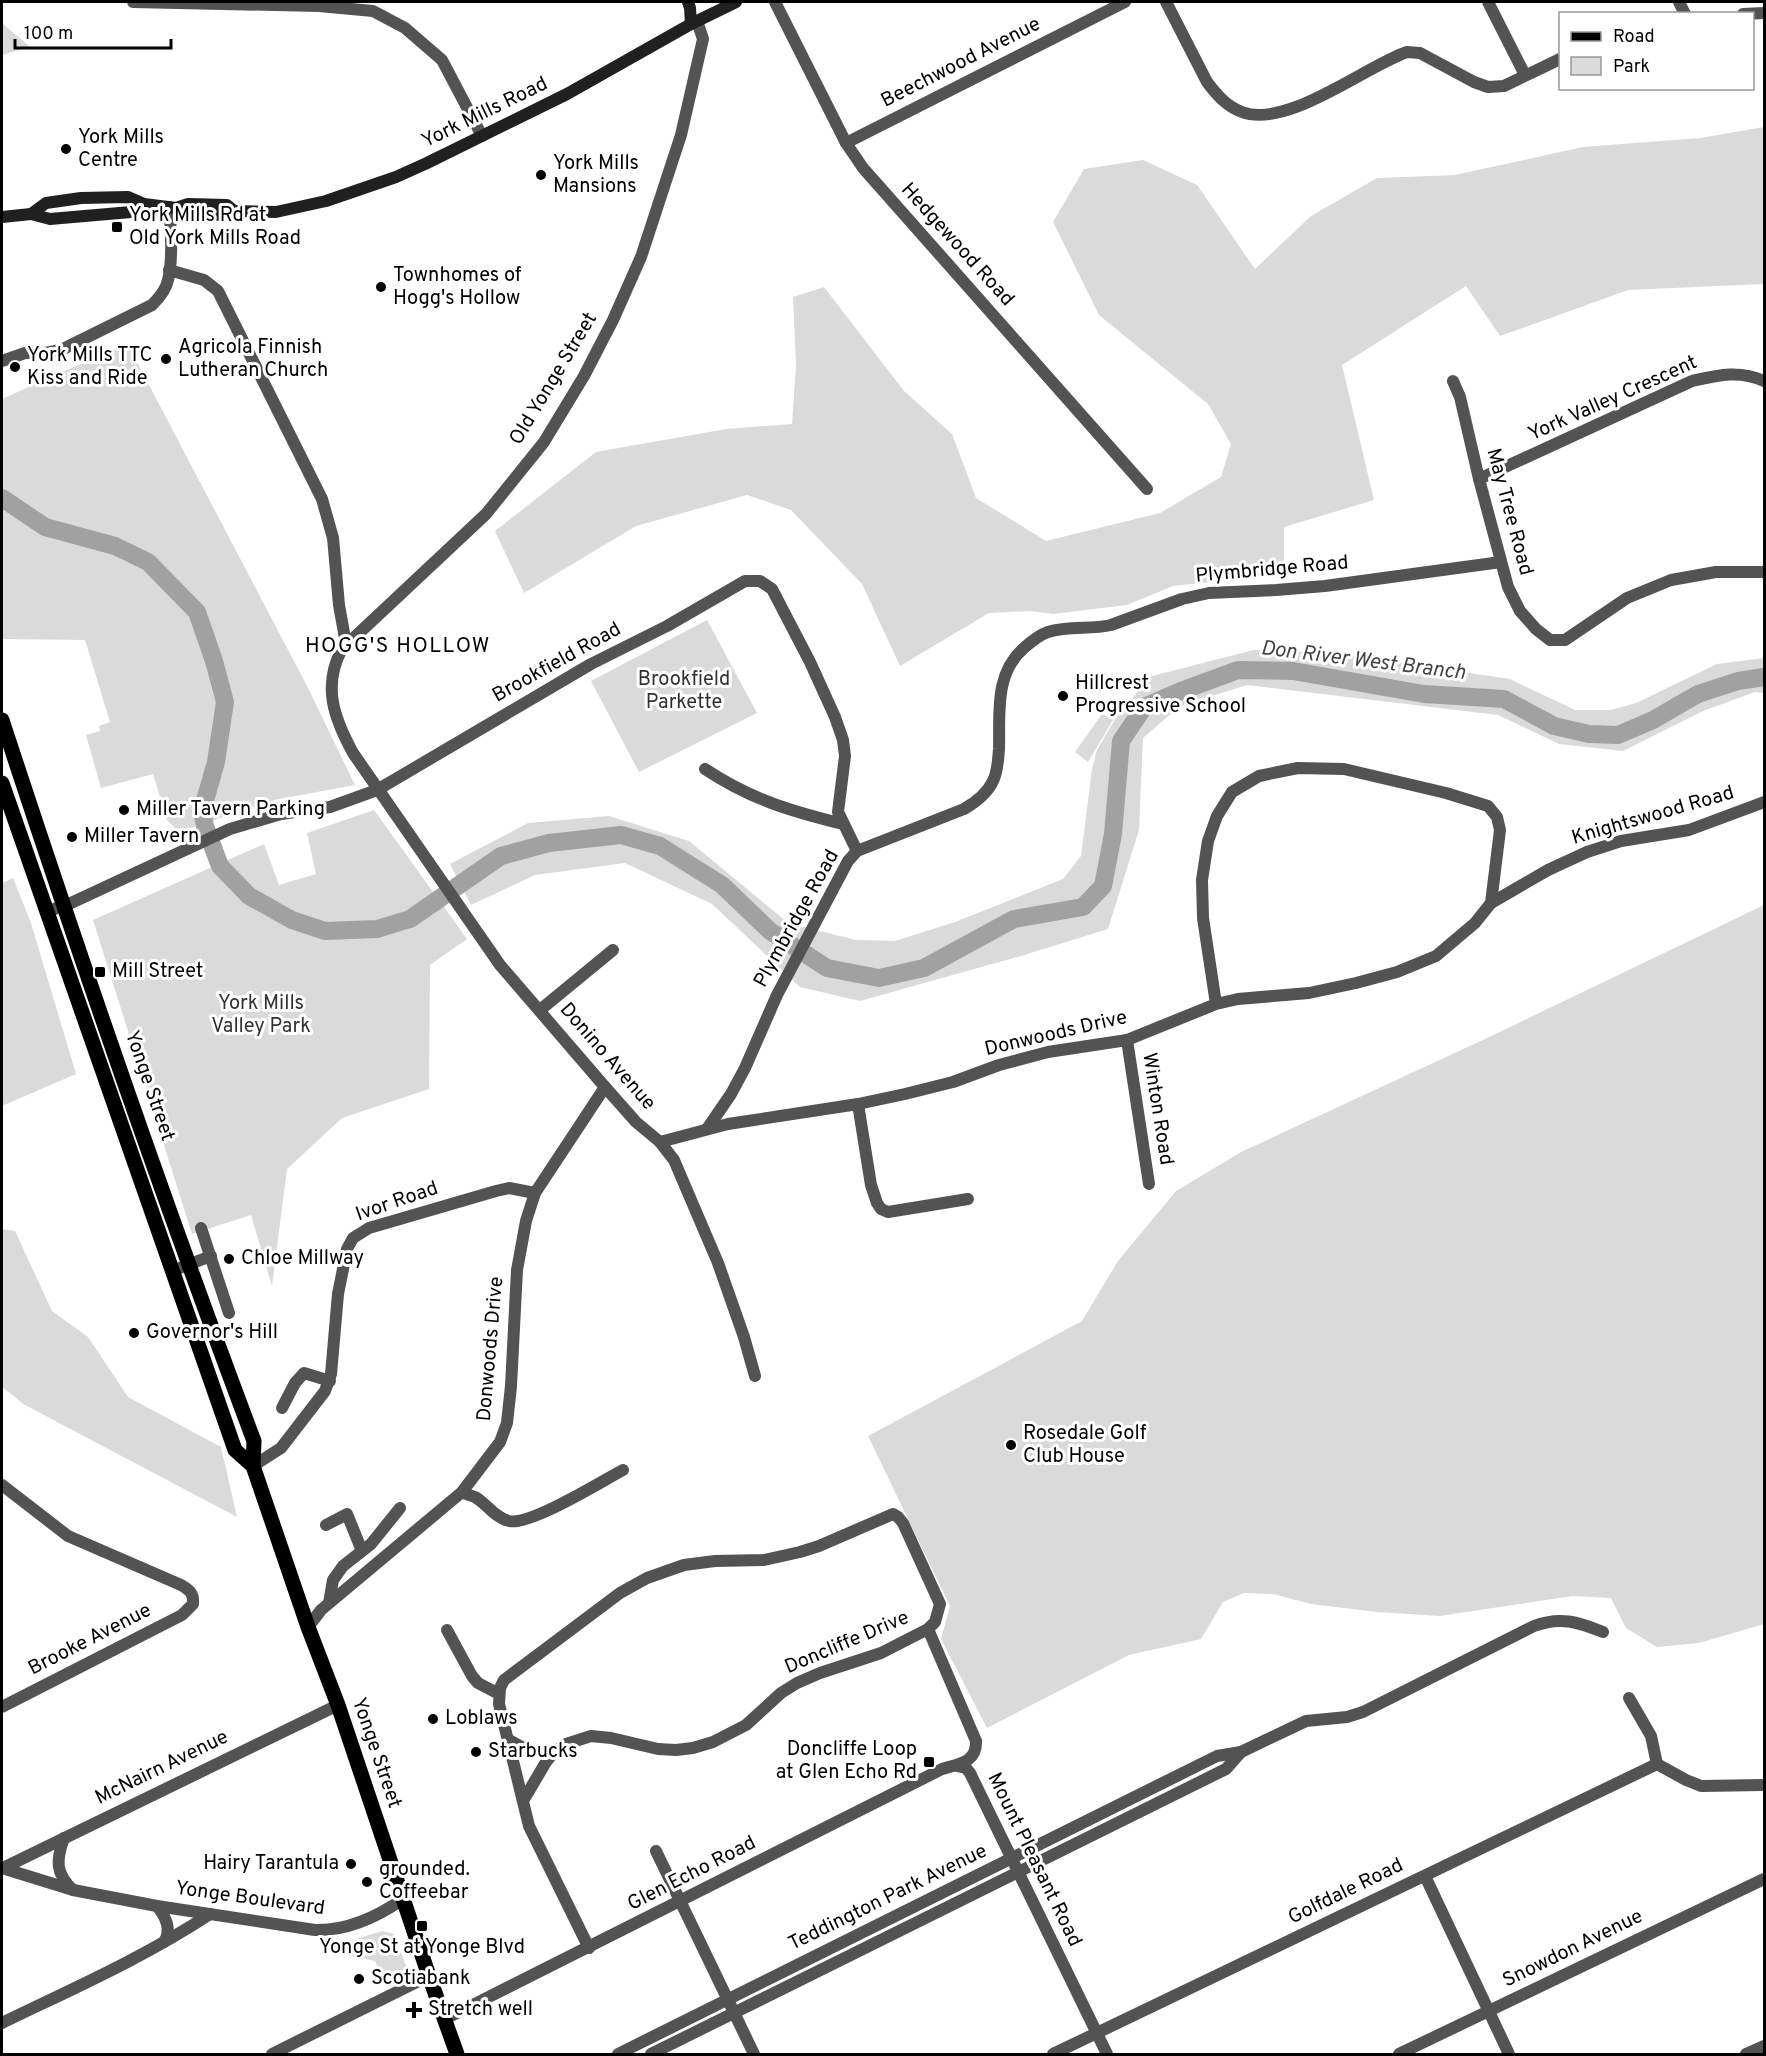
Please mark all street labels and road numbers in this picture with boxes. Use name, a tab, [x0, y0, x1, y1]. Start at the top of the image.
street label: Beechwood Avenue	[877, 12, 1045, 114]
street label: York Mills Road	[418, 71, 552, 155]
street label: Hedgewood Road	[895, 178, 1019, 312]
street label: Old Yonge Street	[504, 308, 604, 450]
street label: York Valley Crescent	[1525, 350, 1701, 448]
street label: May Tree Road	[1480, 446, 1538, 578]
street label: Plymbridge Road	[1194, 550, 1350, 590]
street label: Brookfield Road	[488, 617, 626, 709]
street label: Knightswood Road	[1569, 780, 1737, 852]
street label: Plymbridge Road	[748, 846, 846, 992]
street label: Donino Avenue	[553, 998, 661, 1116]
street label: Donwoods Drive	[982, 1005, 1130, 1063]
street label: Yonge Street	[118, 1027, 180, 1145]
street label: Winton Road	[1135, 1051, 1179, 1167]
street label: Ivor Road	[352, 1176, 442, 1228]
street label: Donwoods Drive	[472, 1275, 510, 1423]
street label: Brooke Avenue	[24, 1598, 156, 1682]
street label: Doncliffe Drive	[781, 1605, 913, 1681]
street label: Yonge Street	[345, 1694, 407, 1812]
street label: McNairn Avenue	[91, 1725, 233, 1811]
street label: Mount Pleasant Road	[981, 1769, 1087, 1951]
street label: Glen Echo Road	[623, 1830, 761, 1918]
street label: Teddington Park Avenue	[784, 1839, 992, 1957]
street label: Golfdale Road	[1284, 1853, 1408, 1931]
street label: Yonge Boulevard	[174, 1876, 326, 1922]
street label: Snowdon Avenue	[1499, 1904, 1647, 1994]

